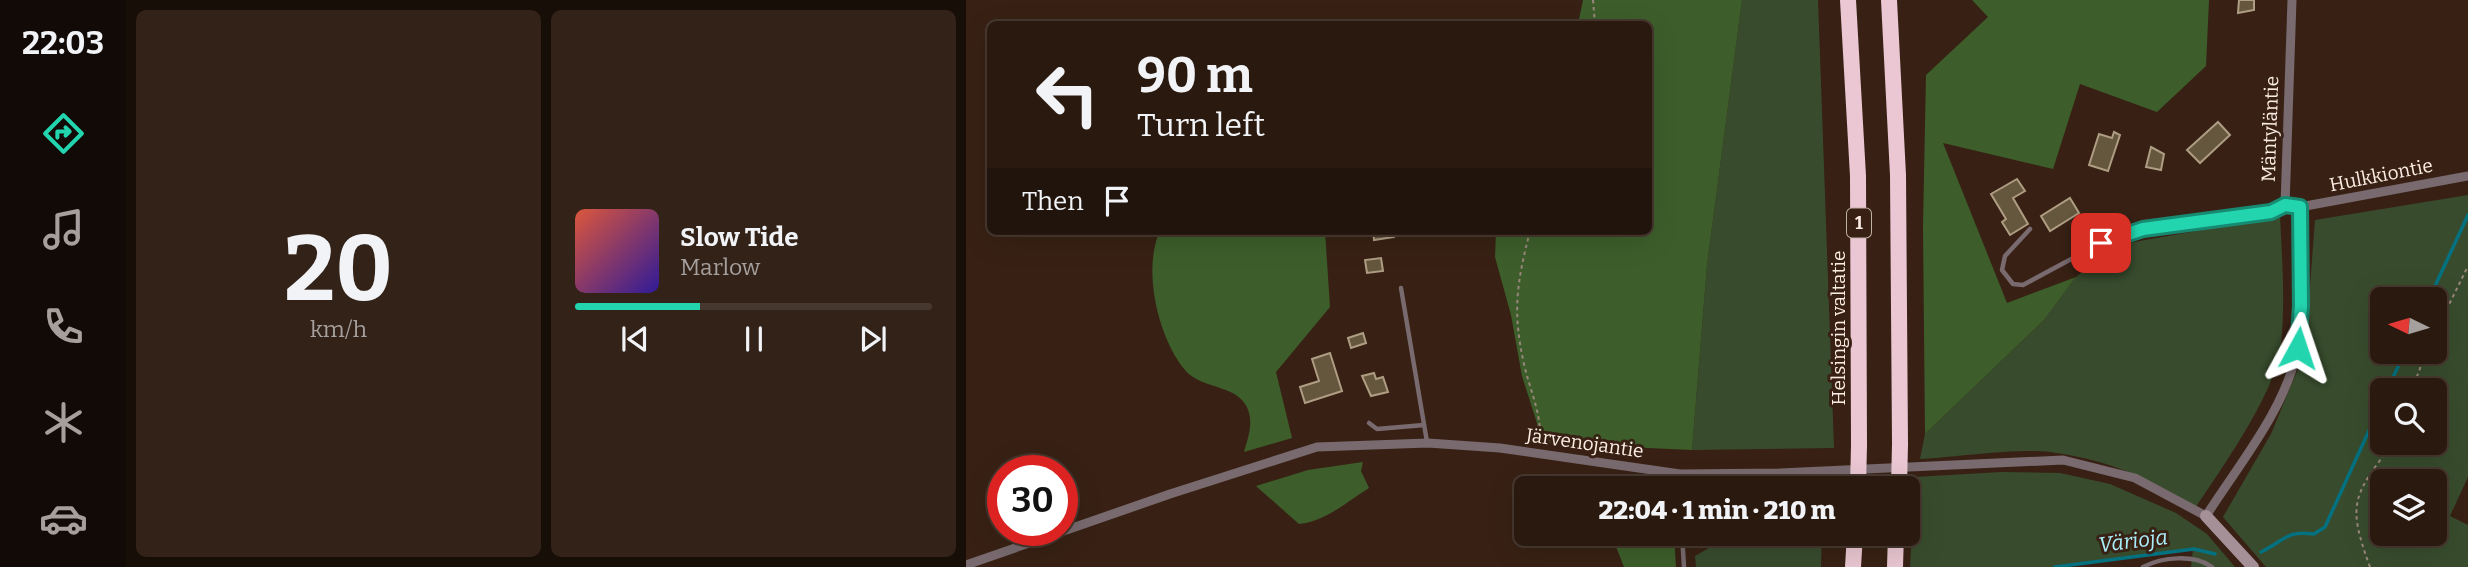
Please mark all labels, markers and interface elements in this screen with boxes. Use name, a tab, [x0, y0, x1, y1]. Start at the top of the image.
text: 22:03	[22, 24, 104, 62]
text: 90 m	[1137, 46, 1253, 105]
icon: left	[1022, 49, 1113, 140]
street label: Mäntyläntie	[2257, 76, 2283, 182]
text: Turn left	[1137, 106, 1265, 144]
icon: directions	[39, 109, 88, 158]
street label: Hulkkiontie	[2327, 154, 2435, 196]
icon: arrive	[1098, 182, 1136, 220]
text: Then	[1022, 186, 1084, 217]
icon: music	[39, 205, 88, 254]
road number: 1	[1847, 208, 1871, 238]
pin	[2071, 213, 2131, 273]
text: 20	[284, 215, 393, 324]
text: Slow Tide	[680, 222, 799, 253]
icon: arrive	[2082, 224, 2120, 262]
street label: Helsingin valtatie	[1827, 251, 1850, 405]
text: Marlow	[680, 253, 760, 281]
north arrow	[2370, 287, 2446, 364]
map controls	[2370, 287, 2447, 546]
icon: phone	[39, 302, 88, 351]
position arrow	[2261, 311, 2335, 385]
text: km/h	[310, 315, 367, 343]
icon: previous	[616, 320, 654, 358]
icon: pause	[735, 320, 773, 358]
icon: next	[854, 320, 892, 358]
button: search	[2370, 378, 2447, 455]
icon: climate	[39, 398, 88, 447]
street label: Järvenojantie	[1524, 423, 1645, 463]
speed limit sign: 30	[987, 455, 1078, 546]
button: layers	[2370, 469, 2447, 546]
icon: car	[39, 494, 88, 543]
text: 22:04 · 1 min · 210 m	[1598, 495, 1836, 526]
water label: Värioja	[2097, 524, 2169, 558]

